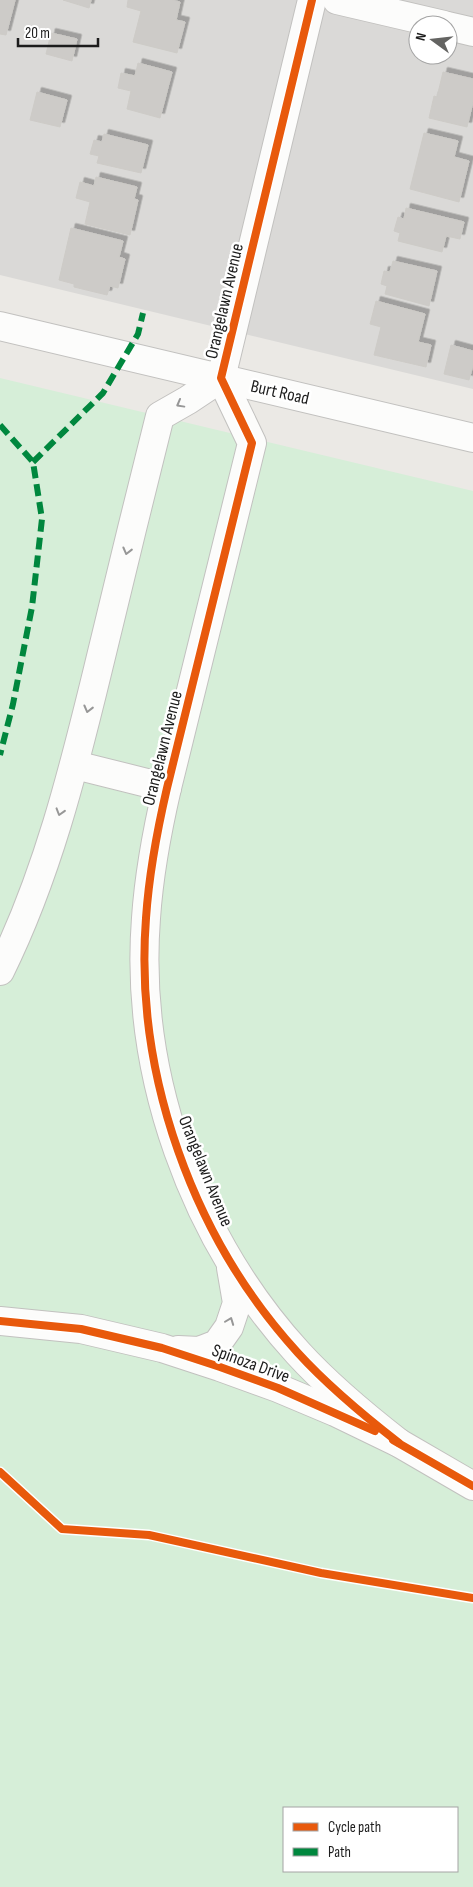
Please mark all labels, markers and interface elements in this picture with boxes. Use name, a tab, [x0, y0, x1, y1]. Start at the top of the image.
scale bar	[18, 15, 98, 47]
north arrow	[408, 15, 458, 65]
text: 20 m	[25, 24, 50, 43]
text: N	[412, 31, 430, 43]
street label: Orangelawn Avenue	[201, 241, 248, 361]
street label: Burt Road	[249, 376, 311, 409]
one-way arrow	[177, 398, 186, 408]
one-way arrow	[122, 546, 133, 555]
street label: Orangelawn Avenue	[138, 689, 187, 808]
one-way arrow	[83, 704, 94, 713]
one-way arrow	[56, 807, 66, 815]
street label: Orangelawn Avenue	[174, 1113, 237, 1230]
one-way arrow	[224, 1317, 235, 1326]
street label: Spinoza Drive	[209, 1340, 293, 1387]
legend	[283, 1807, 458, 1872]
text: Cycle path	[328, 1818, 381, 1837]
text: Path	[328, 1843, 351, 1862]

